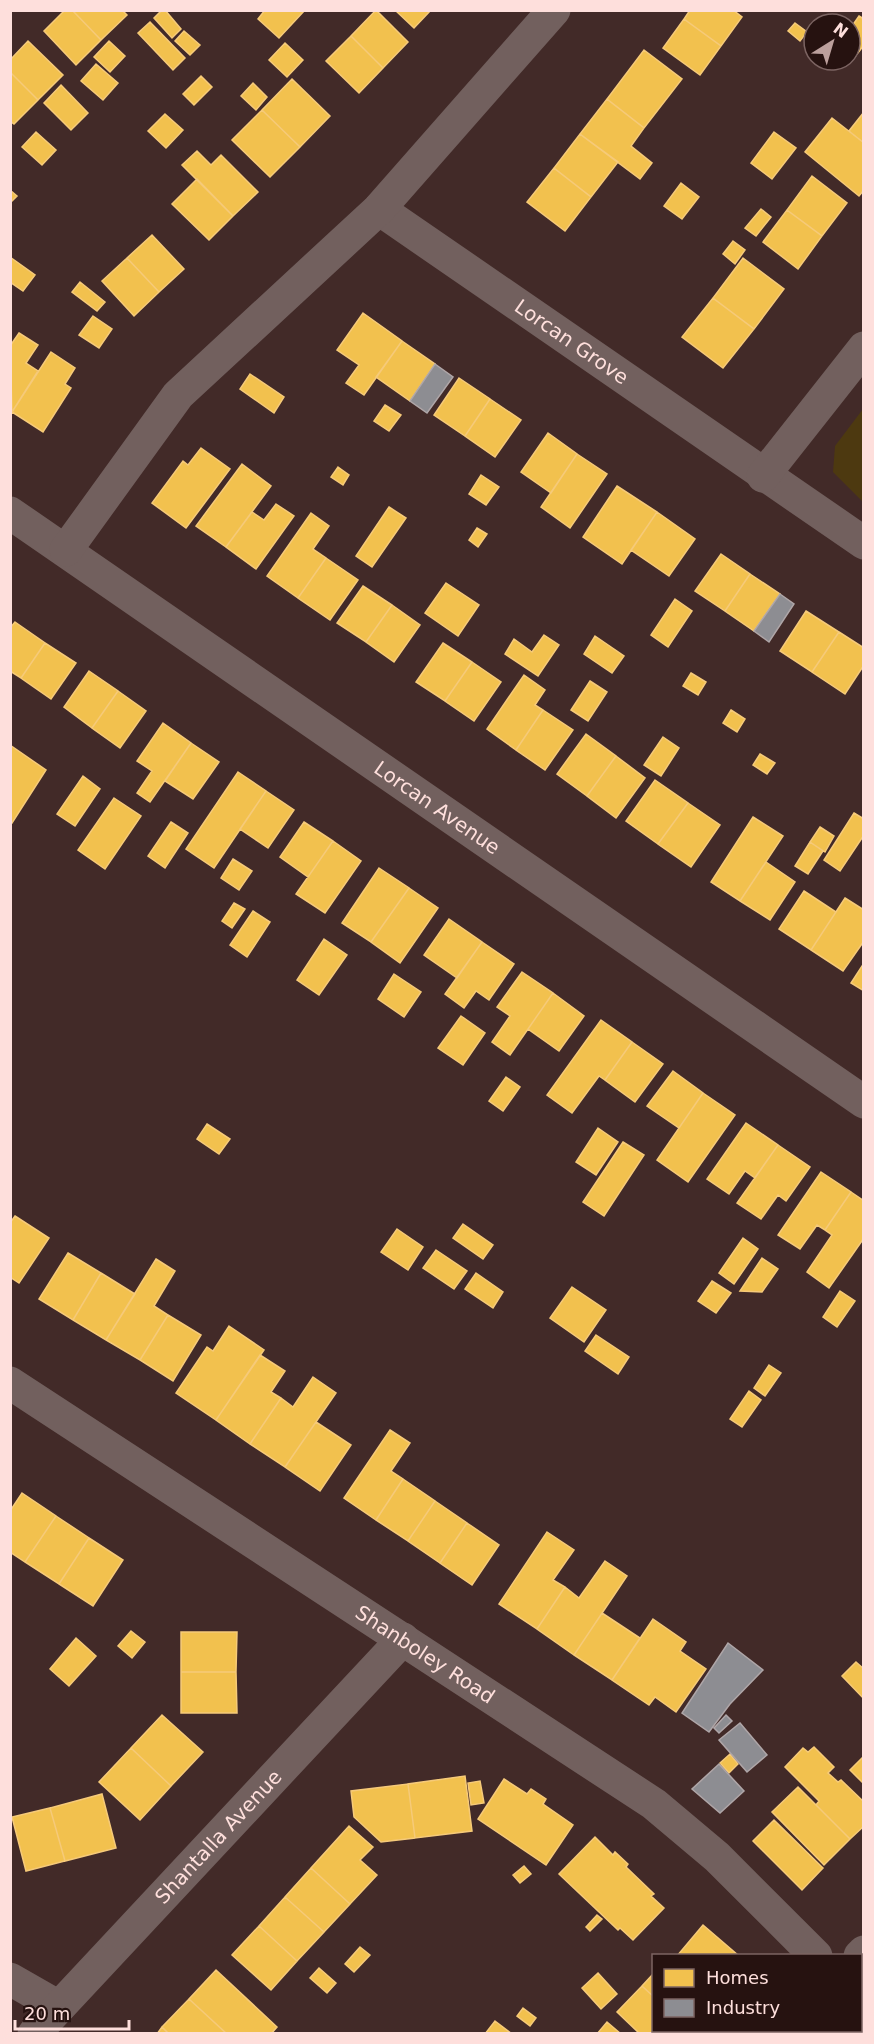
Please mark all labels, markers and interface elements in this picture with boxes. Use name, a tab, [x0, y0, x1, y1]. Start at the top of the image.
north arrow	[802, 12, 862, 72]
text: N	[830, 19, 852, 42]
street label: Lorcan Grove	[510, 294, 633, 389]
street label: Lorcan Avenue	[370, 756, 505, 859]
street label: Shanboley Road	[351, 1600, 499, 1709]
street label: Shantalla Avenue	[150, 1765, 287, 1909]
legend	[652, 1954, 862, 2032]
text: Homes	[706, 1967, 769, 1988]
scale bar	[15, 1993, 129, 2031]
text: Industry	[706, 1997, 780, 2018]
text: 20 m	[24, 2003, 70, 2024]

